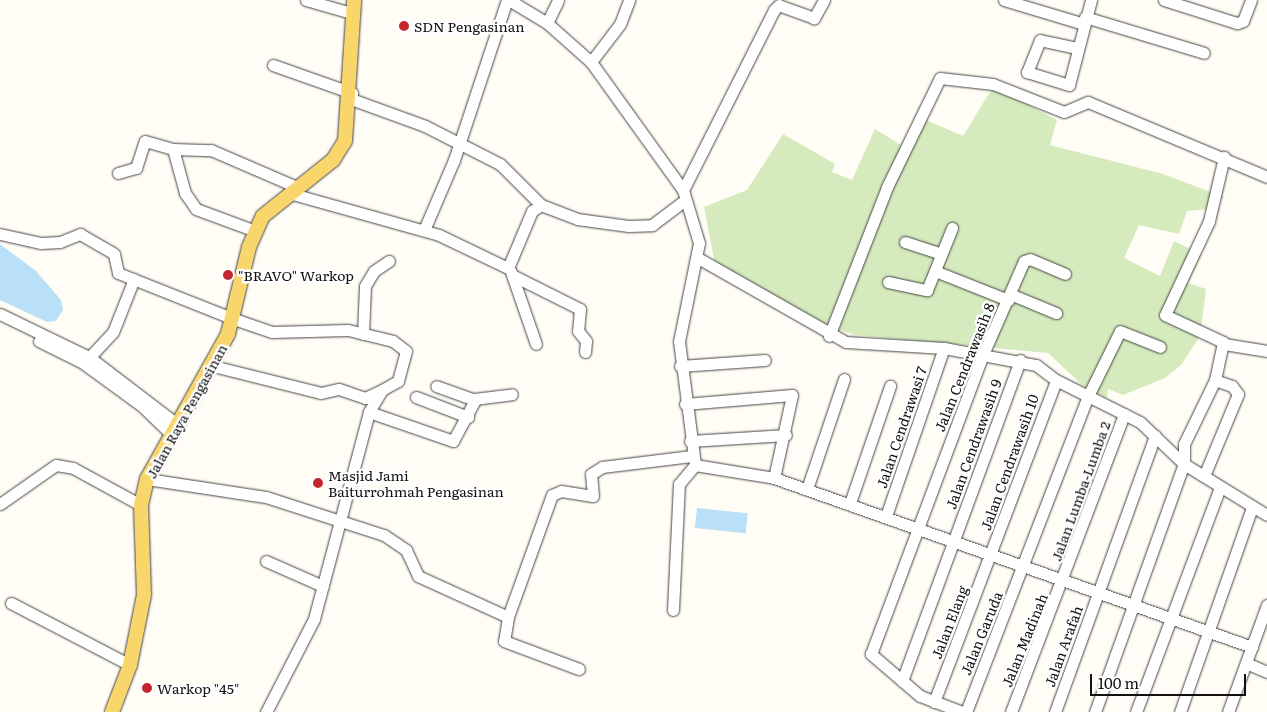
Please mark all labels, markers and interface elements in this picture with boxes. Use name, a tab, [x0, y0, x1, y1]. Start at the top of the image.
place label: SDN Pengasinan	[414, 18, 524, 34]
marker: SDN Pengasinan	[398, 20, 410, 32]
place label: "BRAVO" Warkop	[238, 267, 354, 283]
marker: "BRAVO" Warkop	[222, 269, 234, 281]
street label: Jalan Cendrawasih 8	[931, 300, 997, 434]
street label: Jalan Raya Pengasinan	[142, 341, 230, 481]
street label: Jalan Cendrawasi 7	[872, 364, 930, 490]
street label: Jalan Cendrawasih 9	[942, 377, 1004, 511]
street label: Jalan Cendrawasih 10	[977, 392, 1041, 532]
street label: Jalan Lumba-Lumba 2	[1047, 419, 1113, 563]
place label: Masjid Jami Baiturrohmah Pengasinan	[328, 467, 504, 500]
marker: Masjid Jami Baiturrohmah Pengasinan	[312, 477, 324, 489]
street label: Jalan Elang	[927, 583, 971, 661]
street label: Jalan Garuda	[957, 589, 1005, 677]
street label: Jalan Madinah	[998, 591, 1050, 689]
street label: Jalan Arafah	[1041, 603, 1085, 689]
scale bar	[1092, 664, 1248, 696]
text: 100 m	[1098, 671, 1139, 694]
place label: Warkop "45"	[157, 680, 239, 696]
marker: Warkop "45"	[141, 682, 153, 694]

